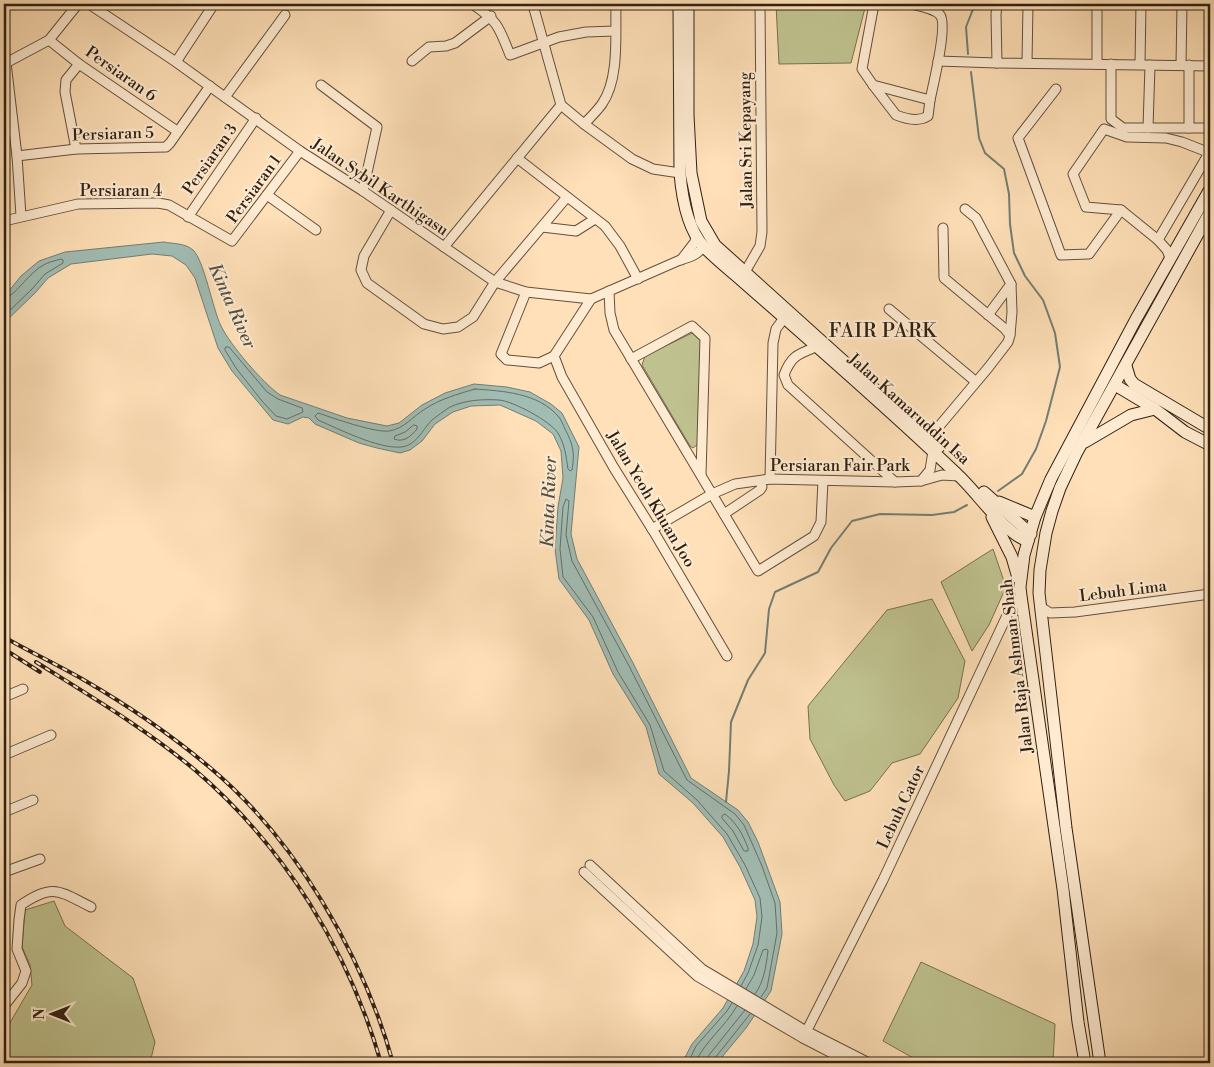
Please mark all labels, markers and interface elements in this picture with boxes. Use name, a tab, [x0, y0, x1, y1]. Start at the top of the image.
street label: Persiaran 6	[81, 42, 161, 106]
street label: Jalan Sri Kepayang	[735, 71, 757, 209]
street label: Persiaran 3	[178, 120, 242, 198]
street label: Persiaran 5	[72, 123, 154, 145]
street label: Jalan Sybil Karthigasu	[307, 133, 452, 240]
street label: Persiaran 1	[222, 151, 286, 227]
street label: Persiaran 4	[80, 181, 163, 201]
water label: Kinta River	[203, 259, 261, 353]
district label: FAIR PARK	[829, 319, 937, 343]
street label: Jalan Kamaruddin Isa	[843, 348, 975, 470]
street label: Jalan Yeoh Khuan Joo	[602, 426, 700, 571]
water label: Kinta River	[536, 455, 562, 548]
street label: Persiaran Fair Park	[770, 456, 911, 476]
street label: Lebuh Lima	[1078, 576, 1169, 606]
street label: Jalan Raja Ashman Shah	[996, 577, 1038, 755]
street label: Lebuh Cator	[873, 762, 929, 852]
north arrow	[28, 990, 78, 1040]
text: N	[31, 1008, 49, 1020]

